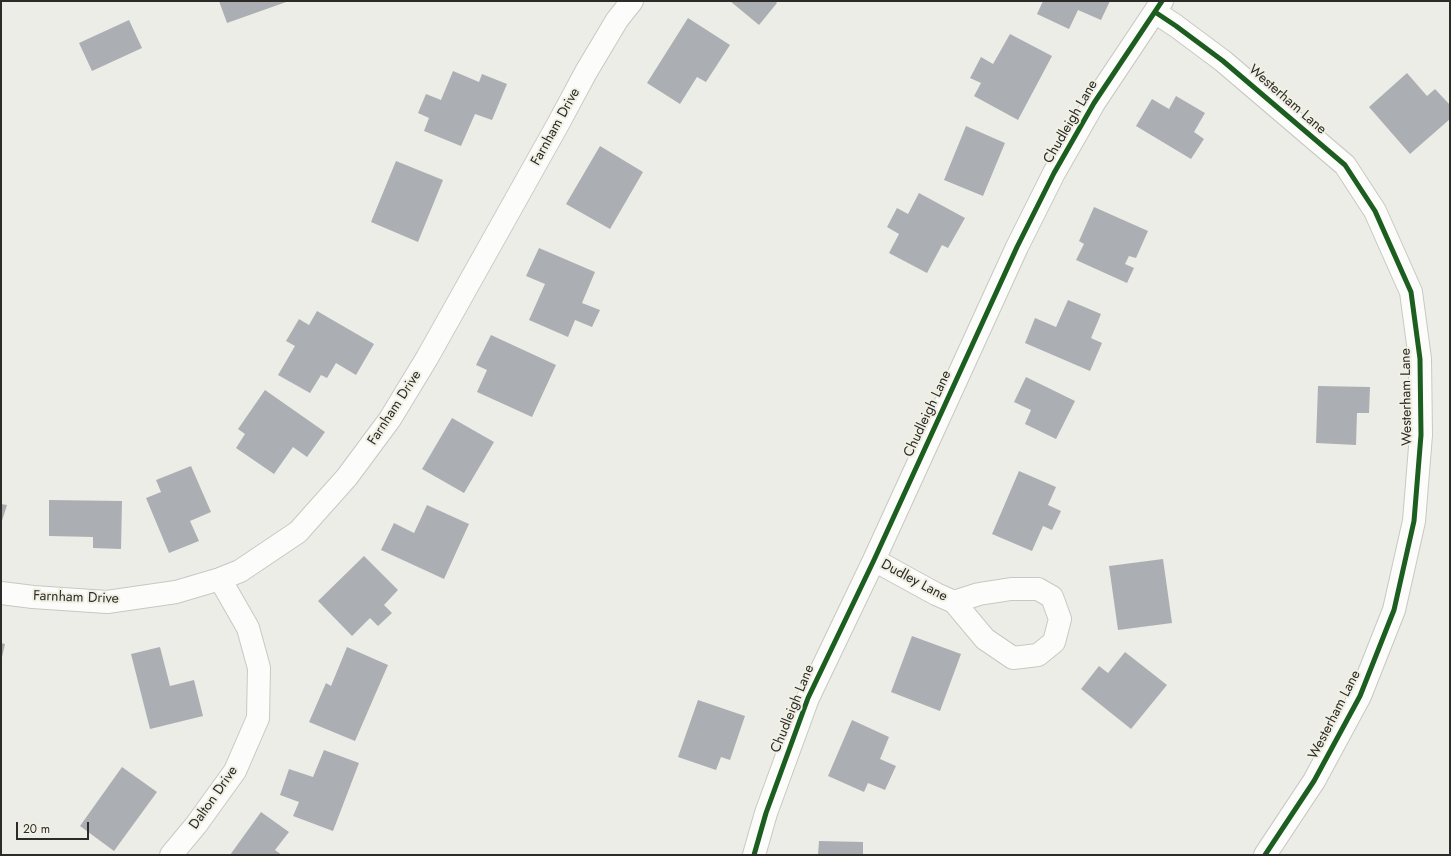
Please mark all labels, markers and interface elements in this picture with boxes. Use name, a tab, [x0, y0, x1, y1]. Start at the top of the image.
street label: Westerham Lane	[1245, 62, 1329, 138]
street label: Chudleigh Lane	[1040, 77, 1102, 167]
street label: Farnham Drive	[528, 85, 584, 169]
street label: Westerham Lane	[1398, 348, 1416, 446]
street label: Farnham Drive	[365, 367, 425, 449]
street label: Chudleigh Lane	[901, 368, 955, 460]
street label: Dudley Lane	[878, 556, 950, 606]
street label: Farnham Drive	[33, 588, 119, 608]
street label: Chudleigh Lane	[768, 663, 818, 755]
street label: Westerham Lane	[1305, 668, 1365, 762]
street label: Dalton Drive	[186, 763, 242, 833]
scale bar	[18, 814, 91, 840]
text: 20 m	[23, 820, 50, 838]

